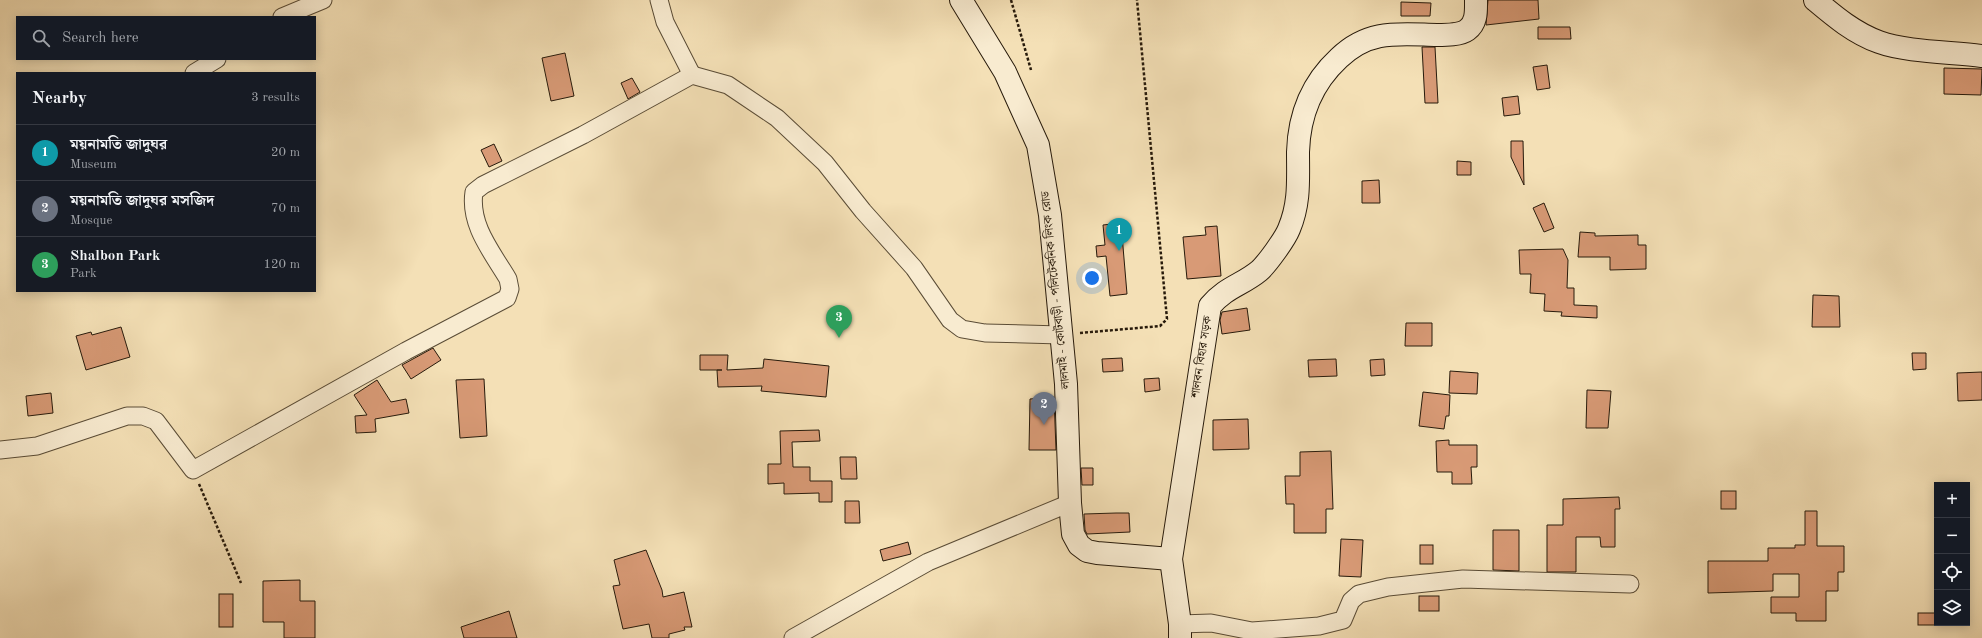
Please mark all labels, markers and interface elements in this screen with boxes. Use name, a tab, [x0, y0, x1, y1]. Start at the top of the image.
search box	[16, 16, 316, 60]
icon: search	[30, 27, 52, 49]
text: Search here	[62, 31, 139, 46]
text: Nearby	[32, 90, 87, 107]
text: 3 results	[251, 91, 300, 104]
text: ময়নামতি জাদুঘর	[70, 138, 167, 153]
text: 1	[41, 146, 49, 159]
text: 20 m	[271, 146, 300, 159]
text: Museum	[70, 158, 117, 171]
street label: লালমাই - কোটবাড়ী - পলিটেকনিক লিংক রোড	[1037, 190, 1072, 391]
text: ময়নামতি জাদুঘর মসজিদ	[70, 194, 214, 209]
text: 2	[41, 202, 49, 215]
text: 70 m	[271, 202, 300, 215]
text: Mosque	[70, 214, 112, 227]
pin: 1	[1106, 218, 1132, 251]
text: Shalbon Park	[70, 249, 160, 264]
text: 3	[41, 258, 49, 271]
text: 120 m	[263, 258, 300, 271]
text: Park	[70, 267, 97, 280]
your location	[1082, 268, 1102, 288]
pin: 3	[826, 305, 852, 338]
street label: শালবন বিহার সড়ক	[1186, 314, 1214, 400]
pin: 2	[1031, 392, 1057, 425]
map controls	[1934, 482, 1970, 626]
button: +	[1934, 482, 1970, 518]
button: −	[1934, 518, 1970, 554]
button: locate	[1934, 554, 1970, 590]
button: layers	[1934, 590, 1970, 626]

